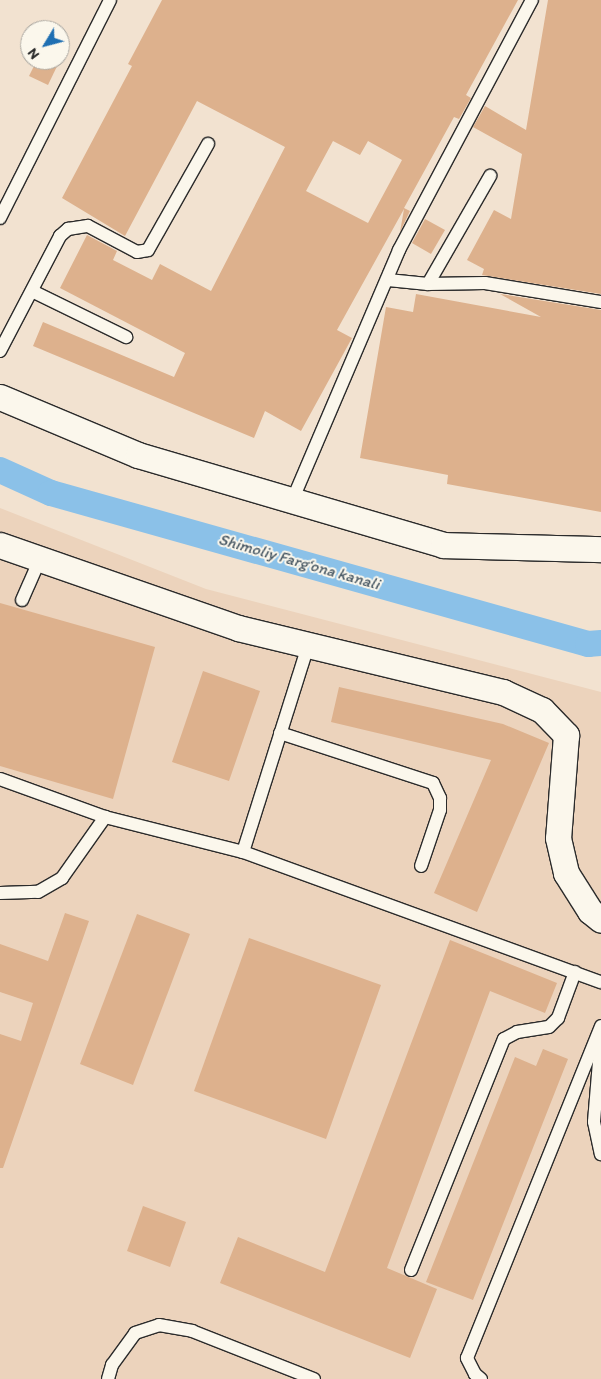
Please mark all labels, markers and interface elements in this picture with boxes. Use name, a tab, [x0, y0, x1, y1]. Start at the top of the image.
north arrow	[20, 20, 70, 70]
text: N	[24, 45, 43, 63]
water label: Shimoliy Fargʻona kanali	[217, 530, 381, 594]

